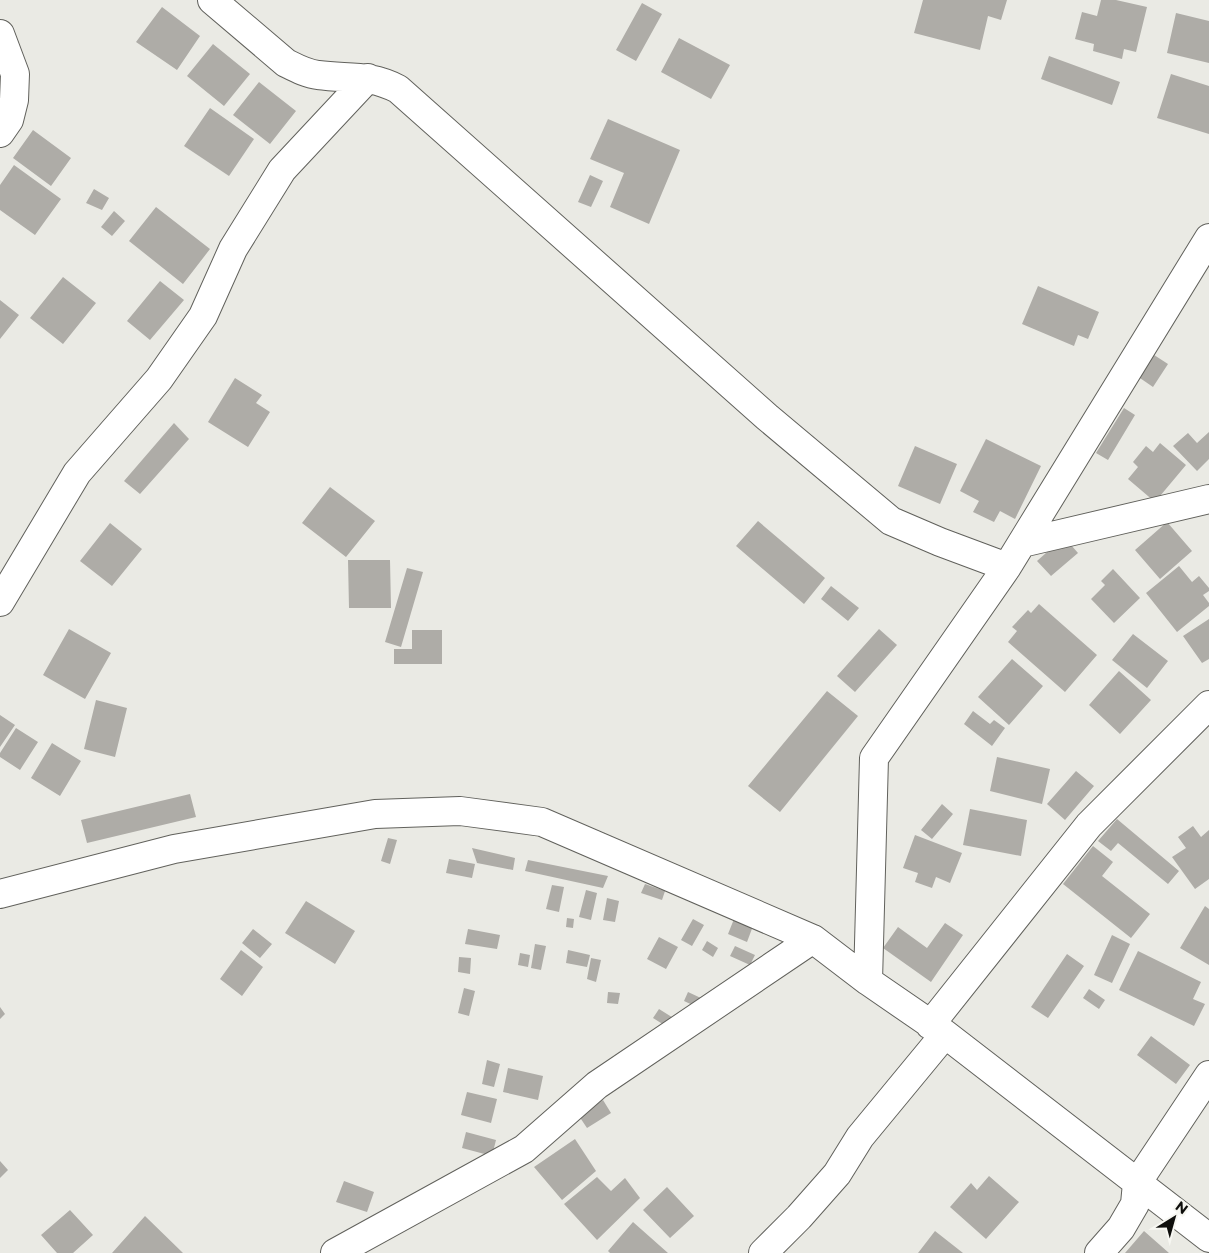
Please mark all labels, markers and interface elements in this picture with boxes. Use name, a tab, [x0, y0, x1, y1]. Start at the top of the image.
north arrow	[1149, 1193, 1199, 1243]
text: N	[1172, 1197, 1192, 1218]

